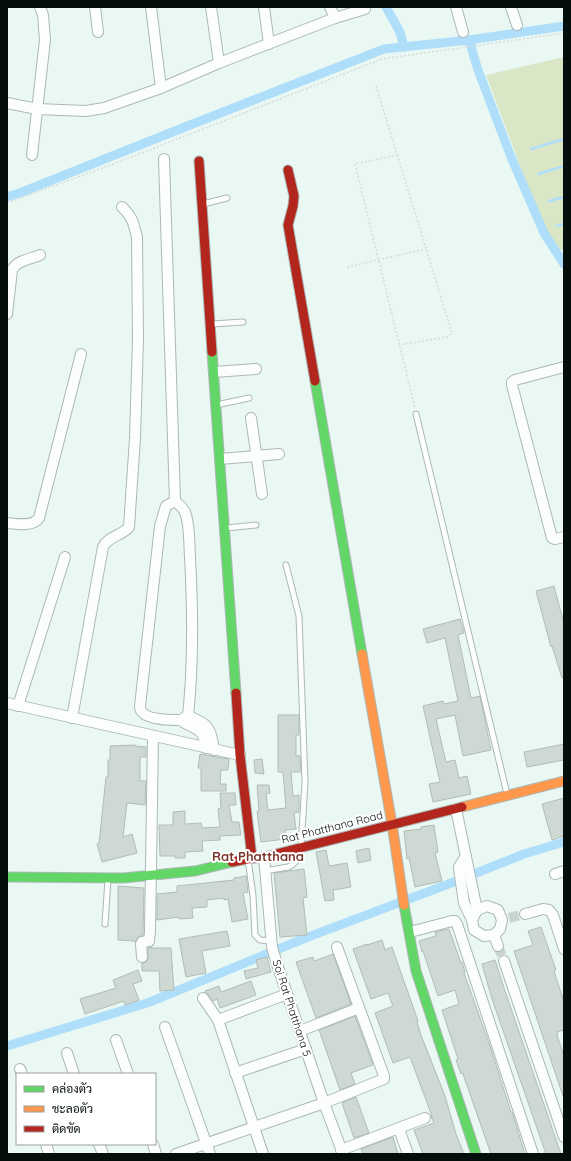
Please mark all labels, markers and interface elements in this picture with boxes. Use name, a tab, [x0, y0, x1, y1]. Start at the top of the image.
street label: Rat Phatthana Road	[280, 808, 384, 846]
district label: Rat Phatthana	[212, 848, 304, 864]
street label: Soi Rat Phatthana 5	[270, 958, 314, 1058]
legend	[16, 1073, 156, 1145]
text: คล่องตัว	[52, 1081, 92, 1096]
text: ชะลอตัว	[52, 1101, 93, 1116]
text: ติดขัด	[52, 1121, 81, 1136]

